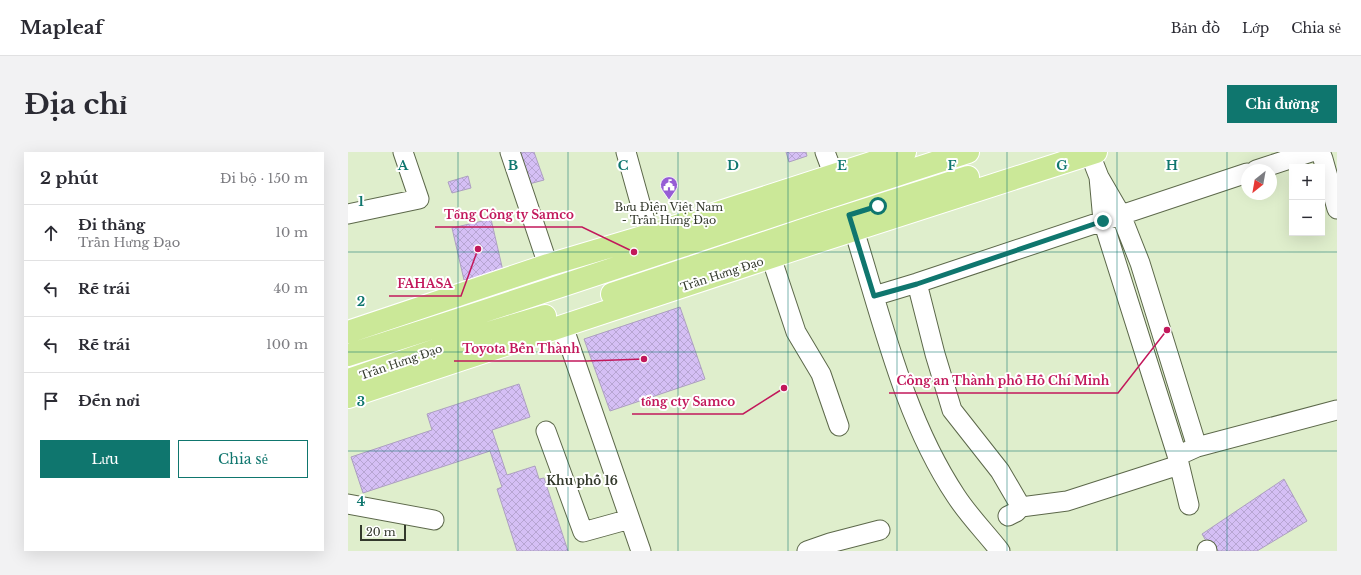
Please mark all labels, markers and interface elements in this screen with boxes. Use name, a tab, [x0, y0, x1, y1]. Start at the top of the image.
text: Mapleaf	[20, 16, 103, 39]
text: Bản đồ	[1171, 19, 1220, 37]
text: Lớp	[1242, 19, 1269, 37]
text: Chia sẻ	[1291, 19, 1341, 37]
button: Chỉ đường	[1227, 85, 1337, 123]
text: Địa chỉ	[24, 87, 127, 122]
text: A	[397, 157, 409, 174]
text: B	[508, 157, 518, 174]
text: C	[618, 157, 629, 174]
text: D	[727, 157, 739, 174]
text: E	[837, 157, 847, 174]
text: F	[948, 157, 957, 174]
text: G	[1056, 157, 1068, 174]
text: H	[1166, 157, 1178, 174]
north arrow	[1241, 164, 1277, 200]
map controls	[1289, 164, 1325, 236]
button: +	[1289, 164, 1325, 200]
text: 2 phút	[40, 168, 98, 189]
text: Đi bộ · 150 m	[220, 170, 308, 187]
public building icon: Bưu Điện Việt Nam - Trần Hưng Đạo	[659, 175, 679, 200]
text: 1	[358, 193, 364, 210]
route start	[869, 197, 887, 215]
place label: Bưu Điện Việt Nam - Trần Hưng Đạo	[615, 200, 723, 227]
button: −	[1289, 200, 1325, 236]
callout: Tổng Công ty Samco	[435, 203, 582, 227]
text: Tổng Công ty Samco	[444, 207, 574, 222]
route end	[1094, 212, 1112, 230]
text: Đi thẳng	[78, 215, 145, 234]
icon: ahead	[40, 222, 62, 244]
text: 10 m	[275, 224, 308, 241]
text: Trần Hưng Đạo	[78, 234, 180, 251]
street label: Trần Hưng Đạo	[679, 254, 765, 294]
callout: FAHASA	[389, 272, 461, 296]
text: FAHASA	[397, 276, 454, 291]
icon: left	[40, 278, 62, 300]
text: Rẽ trái	[78, 279, 130, 298]
text: 40 m	[273, 280, 308, 297]
text: 2	[357, 293, 365, 310]
icon: left	[40, 334, 62, 356]
text: Rẽ trái	[78, 335, 130, 354]
text: 100 m	[266, 336, 308, 353]
callout: Toyota Bến Thành	[454, 337, 587, 361]
street label: Trần Hưng Đạo	[358, 341, 444, 383]
text: Toyota Bến Thành	[462, 341, 580, 356]
callout: Công an Thành phố Hồ Chí Minh	[889, 369, 1118, 393]
text: Công an Thành phố Hồ Chí Minh	[897, 373, 1110, 388]
icon: arrive	[40, 390, 62, 412]
callout: tổng cty Samco	[632, 390, 743, 414]
text: Đến nơi	[78, 391, 140, 410]
text: 3	[357, 393, 365, 410]
text: tổng cty Samco	[641, 394, 735, 409]
button: Lưu	[40, 440, 170, 478]
button: Chia sẻ	[178, 440, 308, 478]
district label: Khu phố 16	[546, 473, 618, 488]
text: 4	[357, 493, 366, 510]
scale bar	[360, 523, 406, 542]
text: 20 m	[366, 525, 396, 539]

